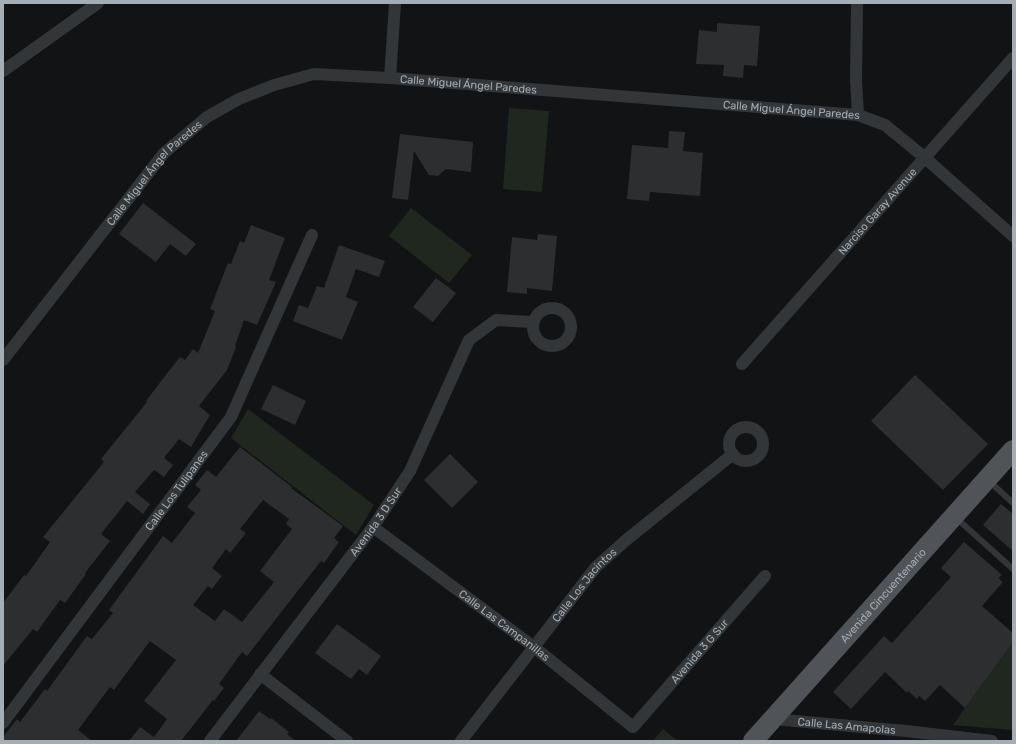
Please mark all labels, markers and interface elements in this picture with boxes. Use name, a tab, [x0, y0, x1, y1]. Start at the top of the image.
street label: Calle Miguel Ángel Paredes	[399, 72, 538, 96]
street label: Calle Miguel Ángel Paredes	[722, 98, 861, 122]
street label: Calle Miguel Ángel Paredes	[104, 117, 205, 228]
street label: Narciso Garay Avenue	[835, 165, 919, 257]
street label: Calle Los Tulipanes	[142, 447, 211, 533]
street label: Avenida 3 D Sur	[347, 484, 405, 558]
street label: Calle Los Jacintos	[549, 545, 619, 625]
street label: Avenida Cincuentenario	[837, 546, 929, 646]
street label: Calle Las Campanillas	[456, 587, 553, 664]
street label: Avenida 3 G Sur	[668, 616, 731, 686]
street label: Calle Las Amapolas	[797, 715, 897, 737]

